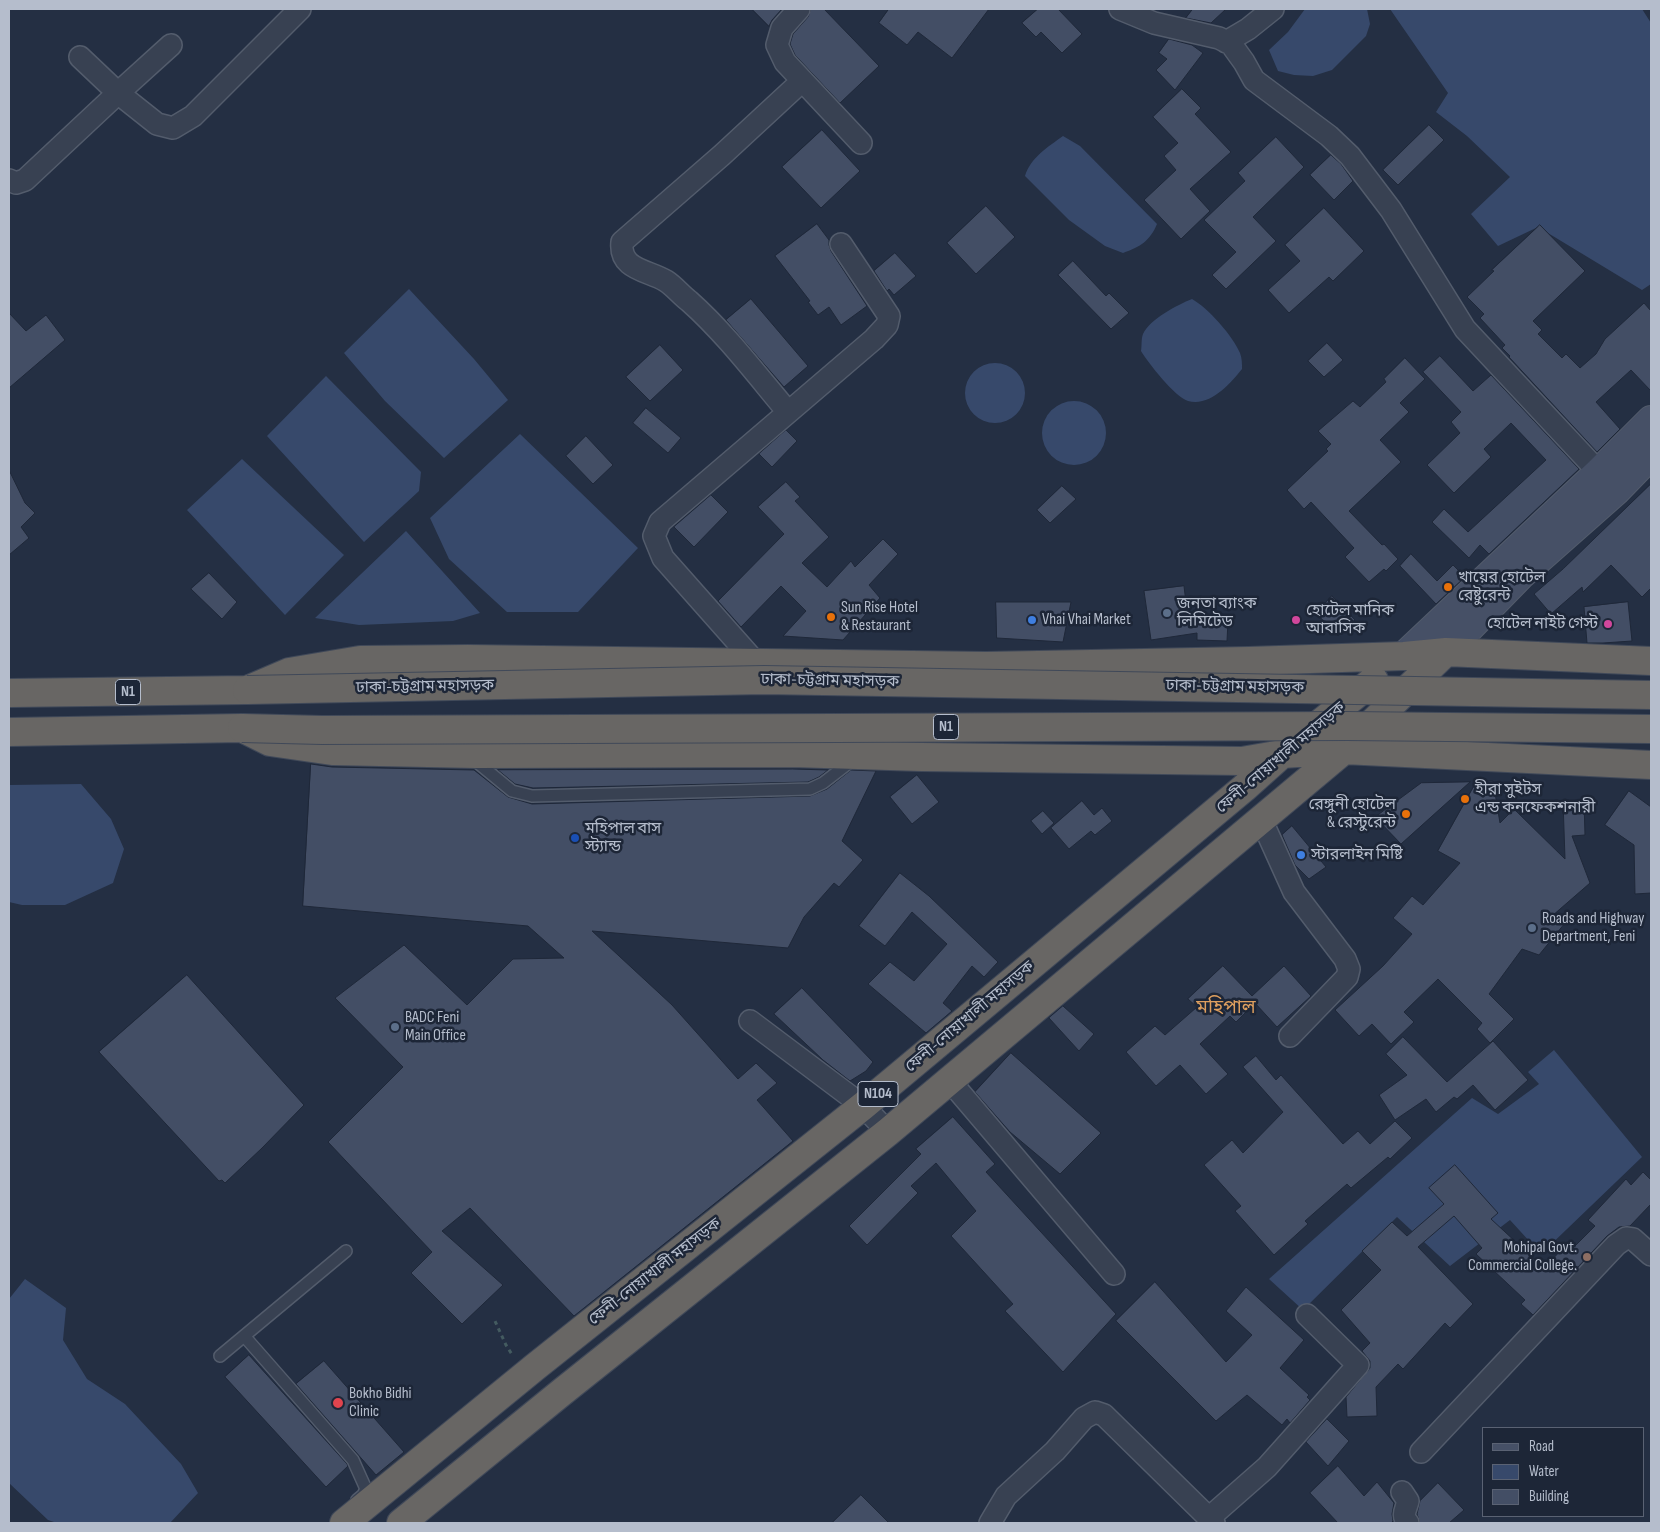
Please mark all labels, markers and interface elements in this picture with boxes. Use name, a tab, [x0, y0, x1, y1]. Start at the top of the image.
place label: খায়ের হোটেল রেষ্টুরেন্ট	[1458, 568, 1546, 606]
marker: খায়ের হোটেল রেষ্টুরেন্ট	[1442, 581, 1454, 593]
place label: জনতা ব্যাংক লিমিটেড	[1177, 594, 1257, 632]
place label: Sun Rise Hotel & Restaurant	[841, 598, 918, 636]
place label: হোটেল মানিক আবাসিক	[1306, 601, 1394, 639]
marker: জনতা ব্যাংক লিমিটেড	[1161, 607, 1173, 619]
place label: Vhai Vhai Market	[1042, 610, 1131, 630]
marker: Sun Rise Hotel & Restaurant	[825, 611, 837, 623]
marker: Vhai Vhai Market	[1026, 614, 1038, 626]
marker: হোটেল মানিক আবাসিক	[1290, 614, 1302, 626]
place label: হোটেল নাইট গেস্ট	[1487, 614, 1598, 634]
marker: হোটেল নাইট গেস্ট	[1602, 618, 1614, 630]
street label: ঢাকা-চট্টগ্রাম মহাসড়ক	[761, 670, 899, 692]
street label: ঢাকা-চট্টগ্রাম মহাসড়ক	[356, 676, 494, 698]
street label: ঢাকা-চট্টগ্রাম মহাসড়ক	[1166, 676, 1304, 698]
road number: N1	[116, 680, 140, 704]
street label: ফেনী-নোয়াখালী মহাসড়ক	[1212, 698, 1350, 818]
road number: N1	[934, 714, 958, 740]
place label: হীরা সুইটস এন্ড কনফেকশনারী	[1475, 780, 1595, 818]
marker: হীরা সুইটস এন্ড কনফেকশনারী	[1459, 793, 1471, 805]
place label: রেঙ্গুনী হোটেল & রেস্টুরেন্ট	[1308, 795, 1396, 833]
marker: রেঙ্গুনী হোটেল & রেস্টুরেন্ট	[1400, 808, 1412, 820]
place label: মহিপাল বাস স্ট্যান্ড	[585, 819, 661, 857]
marker: মহিপাল বাস স্ট্যান্ড	[569, 832, 581, 844]
place label: স্টারলাইন মিষ্টি	[1311, 845, 1403, 865]
marker: স্টারলাইন মিষ্টি	[1295, 849, 1307, 861]
place label: Roads and Highway Department, Feni	[1542, 909, 1644, 947]
marker: Roads and Highway Department, Feni	[1526, 922, 1538, 934]
street label: ফেনী-নোয়াখালী মহাসড়ক	[901, 957, 1039, 1077]
district label: মহিপাল	[1196, 997, 1256, 1019]
place label: BADC Feni Main Office	[405, 1008, 466, 1046]
marker: BADC Feni Main Office	[389, 1021, 401, 1033]
road number: N104	[858, 1082, 898, 1106]
street label: ফেনী-নোয়াখালী মহাসড়ক	[585, 1214, 725, 1330]
place label: Mohipal Govt. Commercial College.	[1468, 1238, 1577, 1276]
marker: Mohipal Govt. Commercial College.	[1581, 1251, 1593, 1263]
place label: Bokho Bidhi Clinic	[349, 1384, 411, 1422]
marker: Bokho Bidhi Clinic	[331, 1396, 345, 1410]
legend	[1482, 1427, 1645, 1517]
text: Road	[1529, 1437, 1554, 1456]
text: Water	[1529, 1462, 1559, 1481]
text: Building	[1529, 1487, 1569, 1506]

